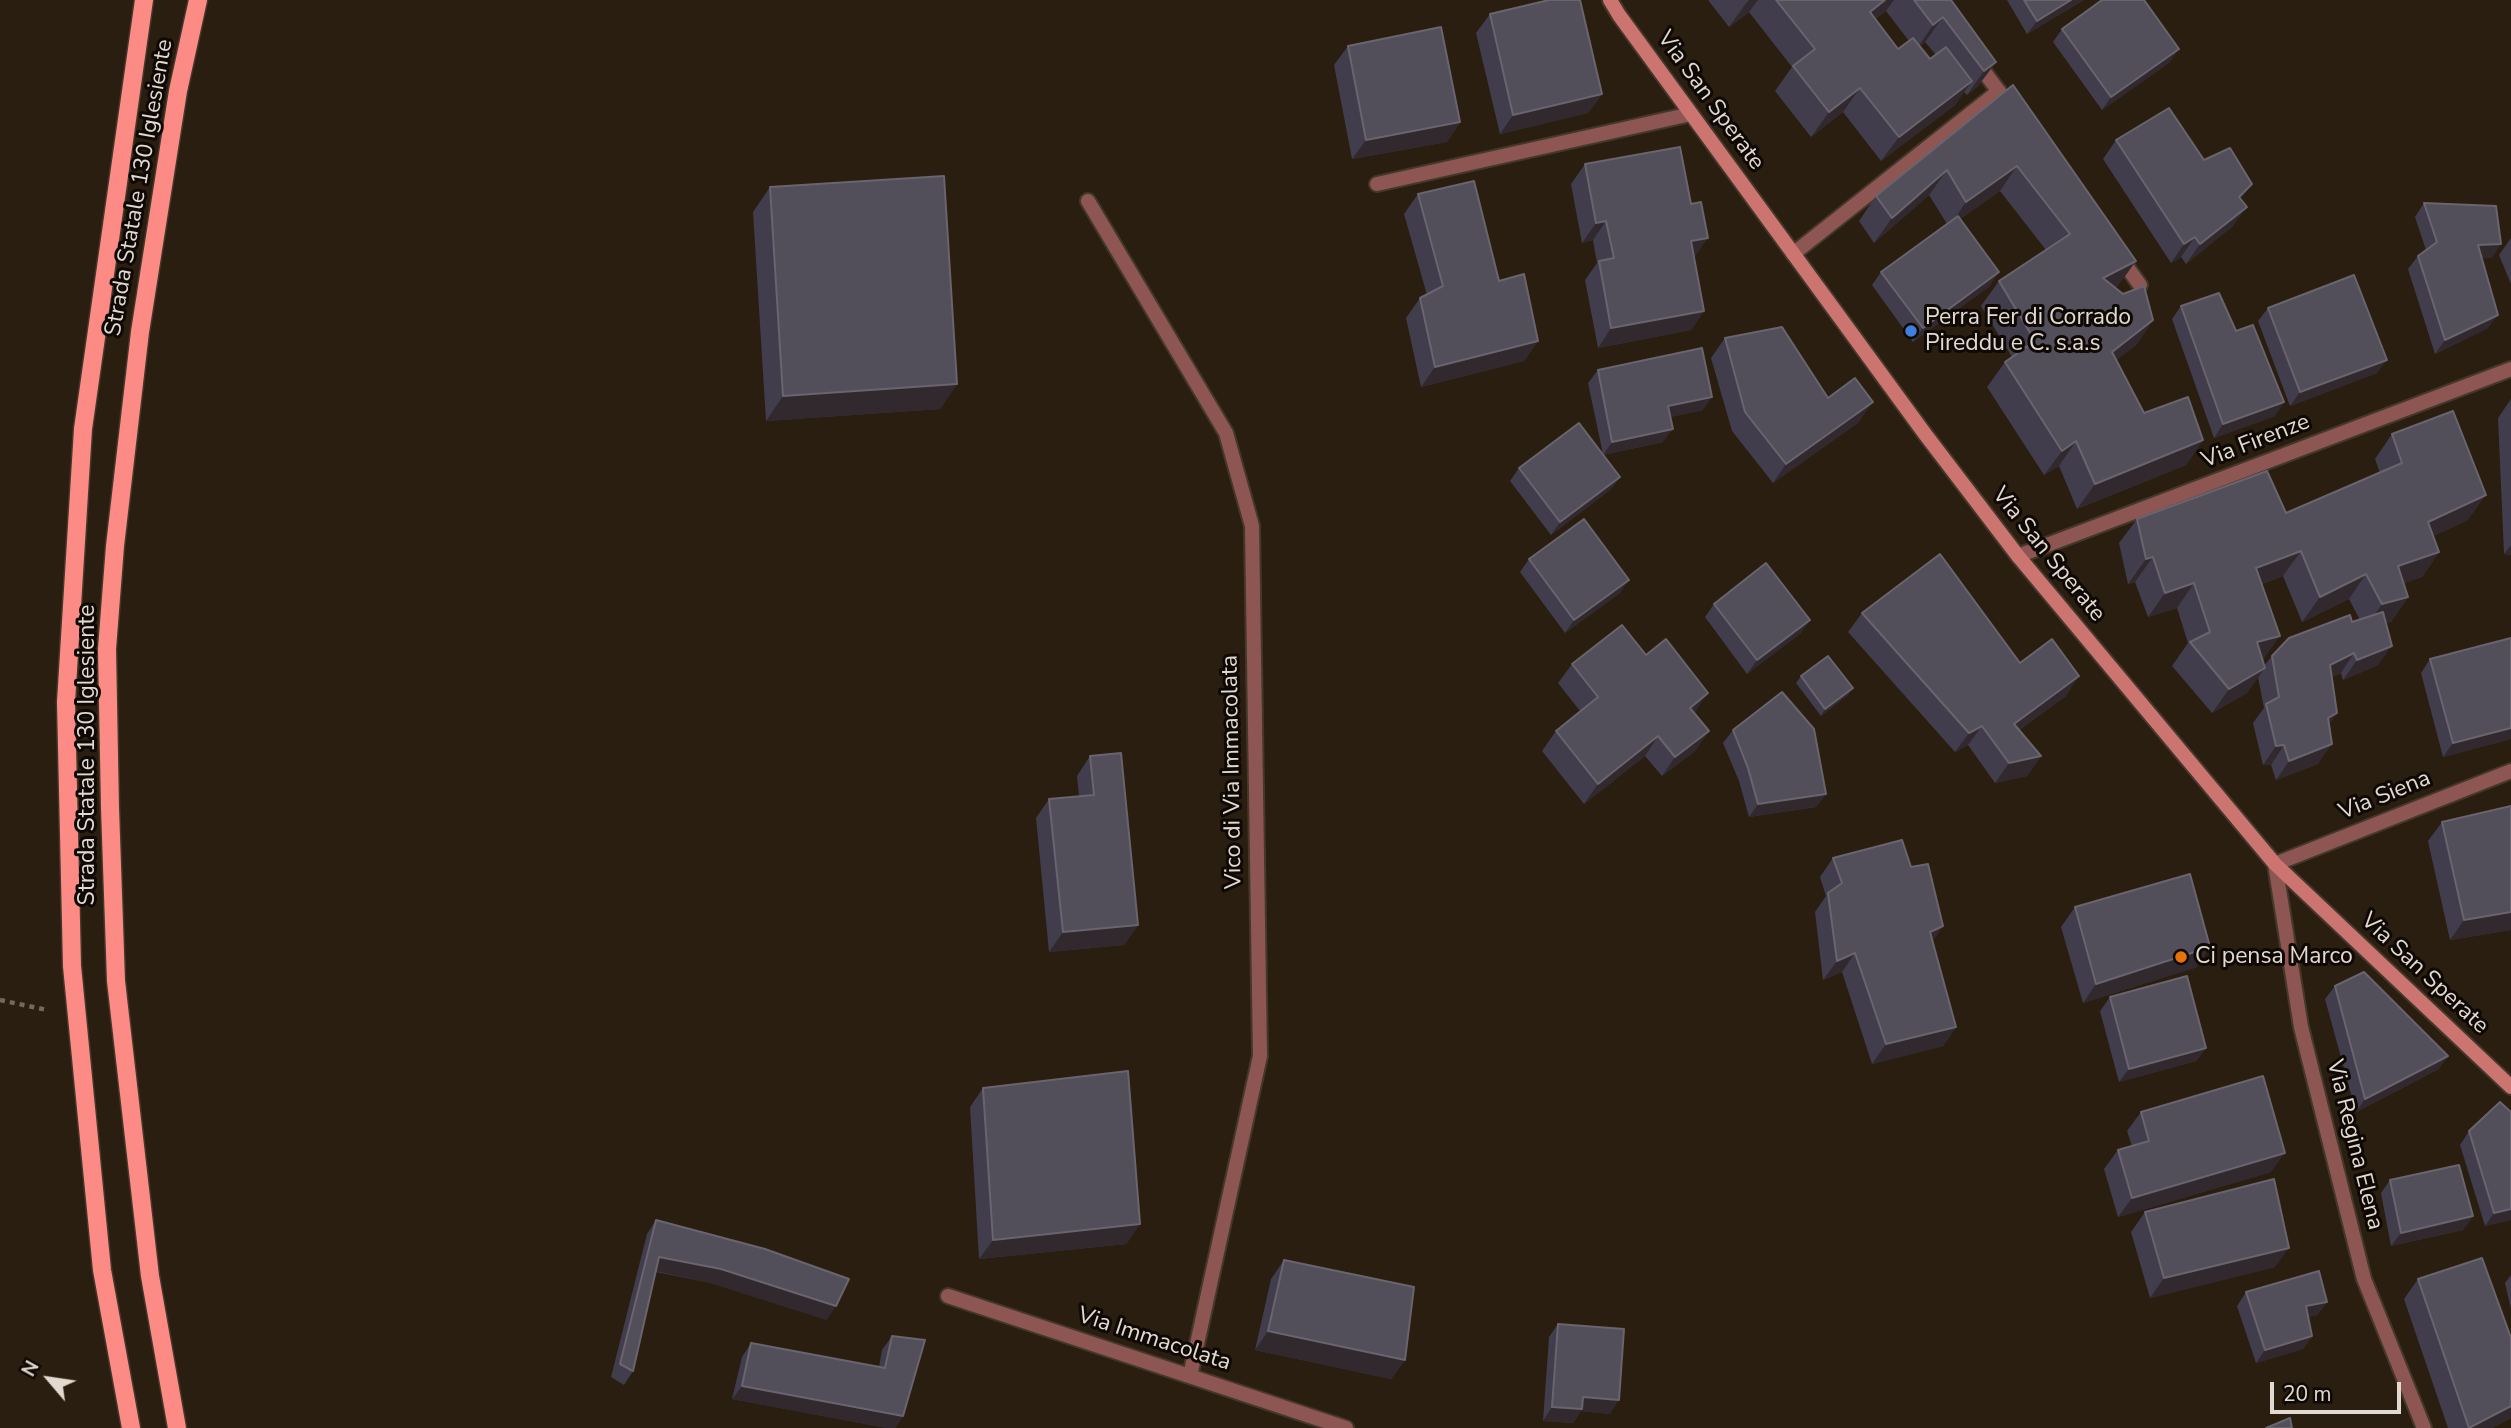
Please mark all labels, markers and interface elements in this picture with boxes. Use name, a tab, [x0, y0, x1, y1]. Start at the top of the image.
street label: Via San Sperate	[1650, 26, 1770, 176]
street label: Strada Statale 130 Iglesiente	[100, 37, 180, 339]
place label: Perra Fer di Corrado Pireddu e C. s.a.s	[1925, 304, 2131, 358]
marker: Perra Fer di Corrado Pireddu e C. s.a.s	[1903, 323, 1919, 339]
street label: Via Firenze	[2198, 409, 2314, 475]
street label: Via San Sperate	[1985, 482, 2111, 628]
street label: Strada Statale 130 Iglesiente	[74, 605, 102, 905]
street label: Vico di Via Immacolata	[1217, 655, 1249, 889]
street label: Via Siena	[2335, 765, 2435, 827]
street label: Via San Sperate	[2354, 908, 2494, 1040]
place label: Ci pensa Marco	[2195, 943, 2353, 971]
marker: Ci pensa Marco	[2173, 949, 2189, 965]
street label: Via Regina Elena	[2320, 1057, 2388, 1233]
street label: Via Immacolata	[1074, 1302, 1234, 1378]
north arrow	[14, 1344, 84, 1414]
text: N	[16, 1356, 45, 1381]
scale bar	[2273, 1368, 2404, 1412]
text: 20 m	[2283, 1380, 2332, 1408]

